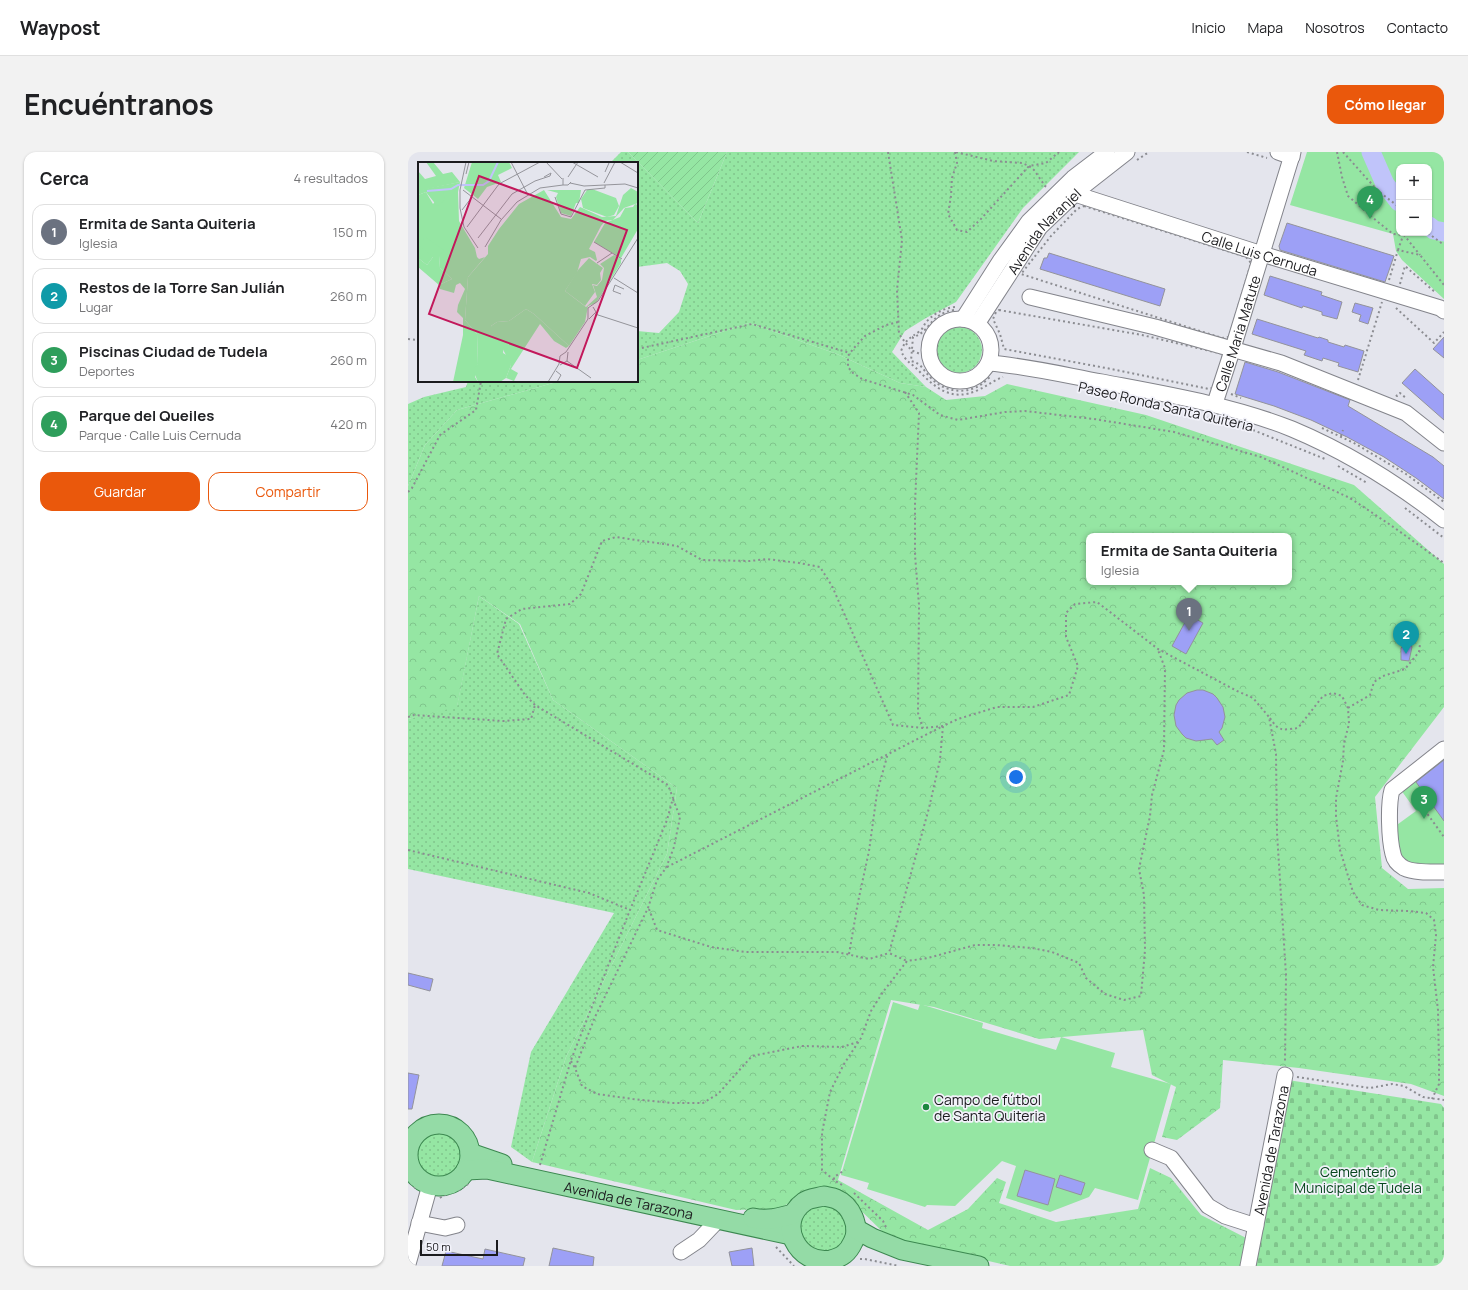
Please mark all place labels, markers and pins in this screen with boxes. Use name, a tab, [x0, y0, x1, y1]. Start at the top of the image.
pin: 4	[1357, 186, 1383, 219]
pin: 1	[1176, 598, 1202, 631]
pin: 2	[1393, 621, 1419, 654]
pin: 3	[1411, 786, 1437, 819]
place label: Campo de fútbol de Santa Quiteria	[934, 1090, 1046, 1125]
marker: Campo de fútbol de Santa Quiteria	[921, 1102, 931, 1112]

